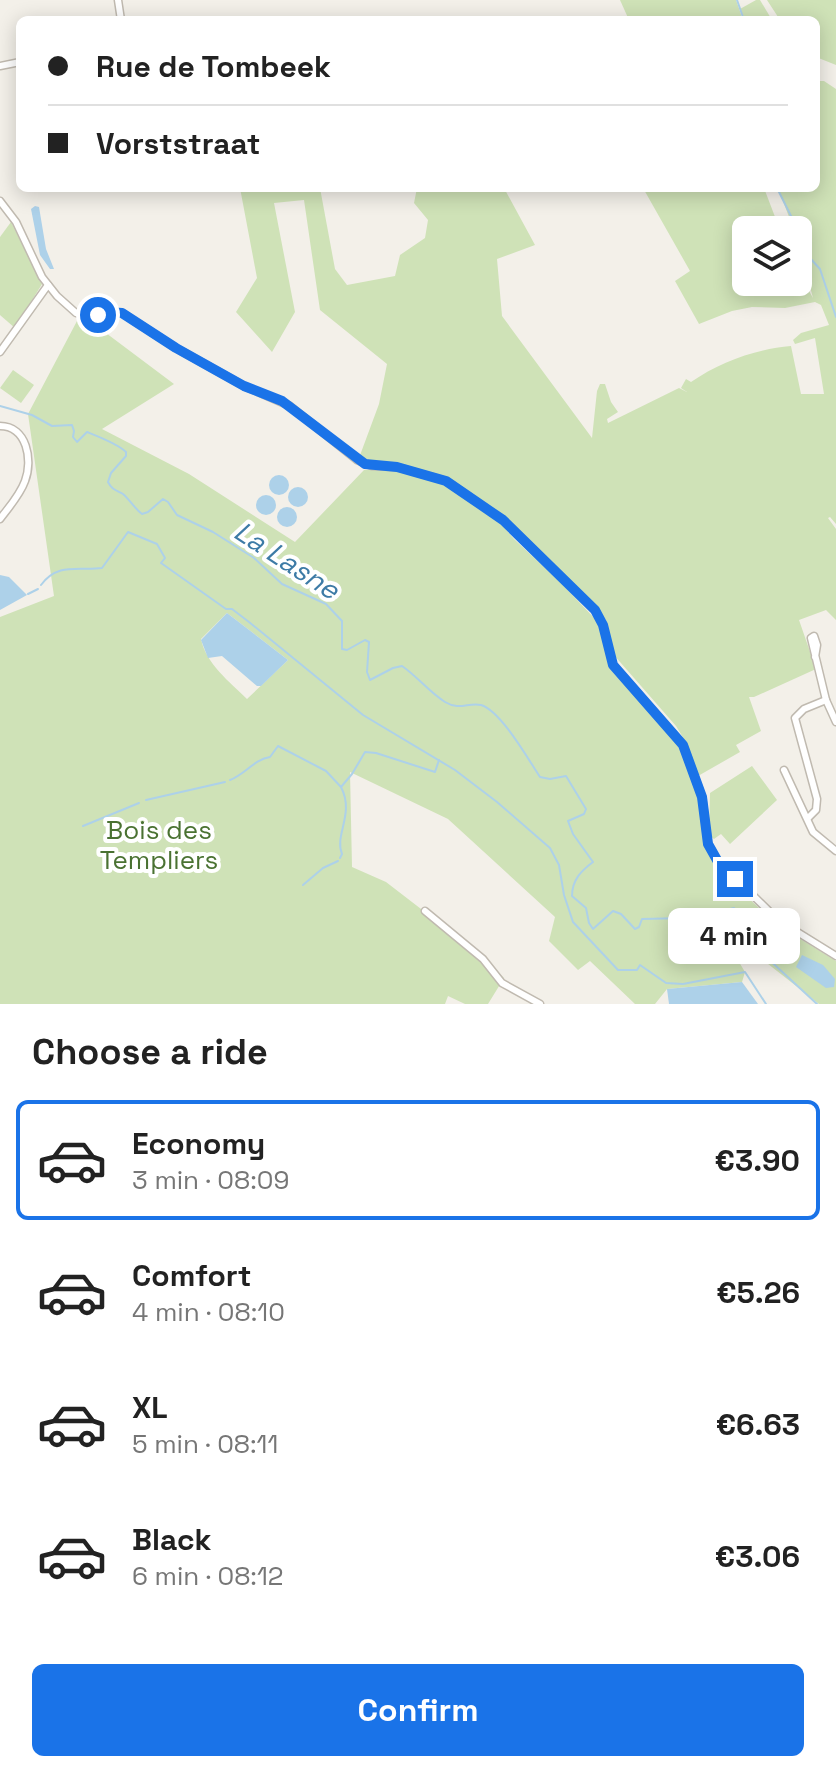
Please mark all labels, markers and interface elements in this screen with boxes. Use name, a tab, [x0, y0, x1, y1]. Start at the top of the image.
text: Rue de Tombeek	[96, 47, 331, 86]
text: Vorststraat	[96, 124, 261, 163]
map controls	[732, 216, 812, 296]
button: layers	[732, 216, 812, 296]
route start	[80, 297, 116, 333]
water label: La Lasne	[228, 513, 348, 608]
park label: Bois des Templiers	[100, 813, 218, 877]
route end	[717, 861, 753, 897]
callout: 4 min	[669, 907, 801, 963]
text: 4 min	[700, 919, 768, 953]
text: Choose a ride	[32, 1029, 268, 1075]
icon: car	[36, 1124, 108, 1196]
text: Economy	[132, 1124, 265, 1163]
text: €3.90	[715, 1141, 800, 1180]
text: 3 min · 08:09	[132, 1163, 289, 1197]
icon: car	[36, 1256, 108, 1328]
text: Comfort	[132, 1256, 251, 1295]
text: €5.26	[716, 1273, 800, 1312]
text: 4 min · 08:10	[132, 1295, 285, 1329]
icon: car	[36, 1388, 108, 1460]
text: XL	[132, 1388, 168, 1427]
text: €6.63	[716, 1405, 800, 1444]
text: 5 min · 08:11	[132, 1427, 278, 1461]
icon: car	[36, 1520, 108, 1592]
text: Black	[132, 1520, 211, 1559]
text: €3.06	[715, 1537, 800, 1576]
text: 6 min · 08:12	[132, 1559, 283, 1593]
button: Confirm	[32, 1664, 804, 1756]

